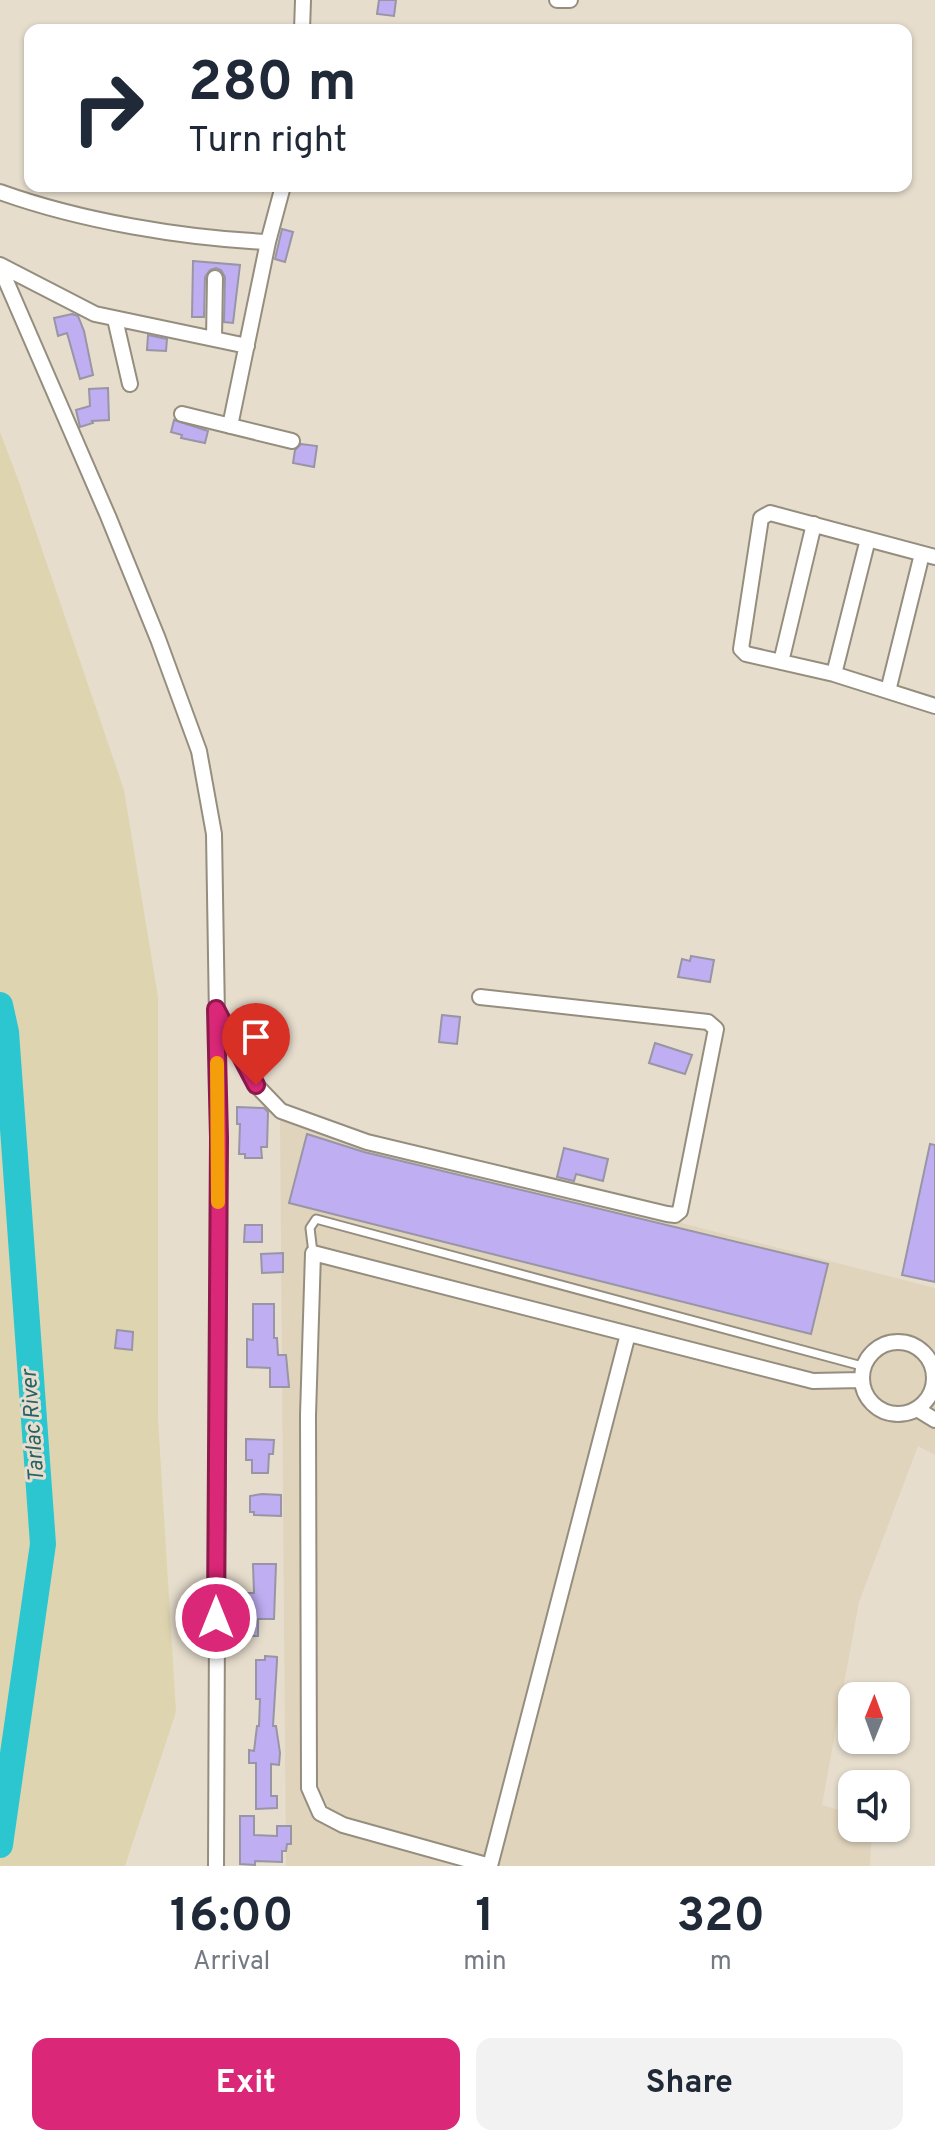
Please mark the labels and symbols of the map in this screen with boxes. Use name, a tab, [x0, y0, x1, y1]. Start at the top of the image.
pin	[222, 1003, 290, 1085]
water label: Tarlac River	[16, 1367, 51, 1483]
position arrow	[174, 1576, 258, 1660]
north arrow	[838, 1682, 910, 1754]

